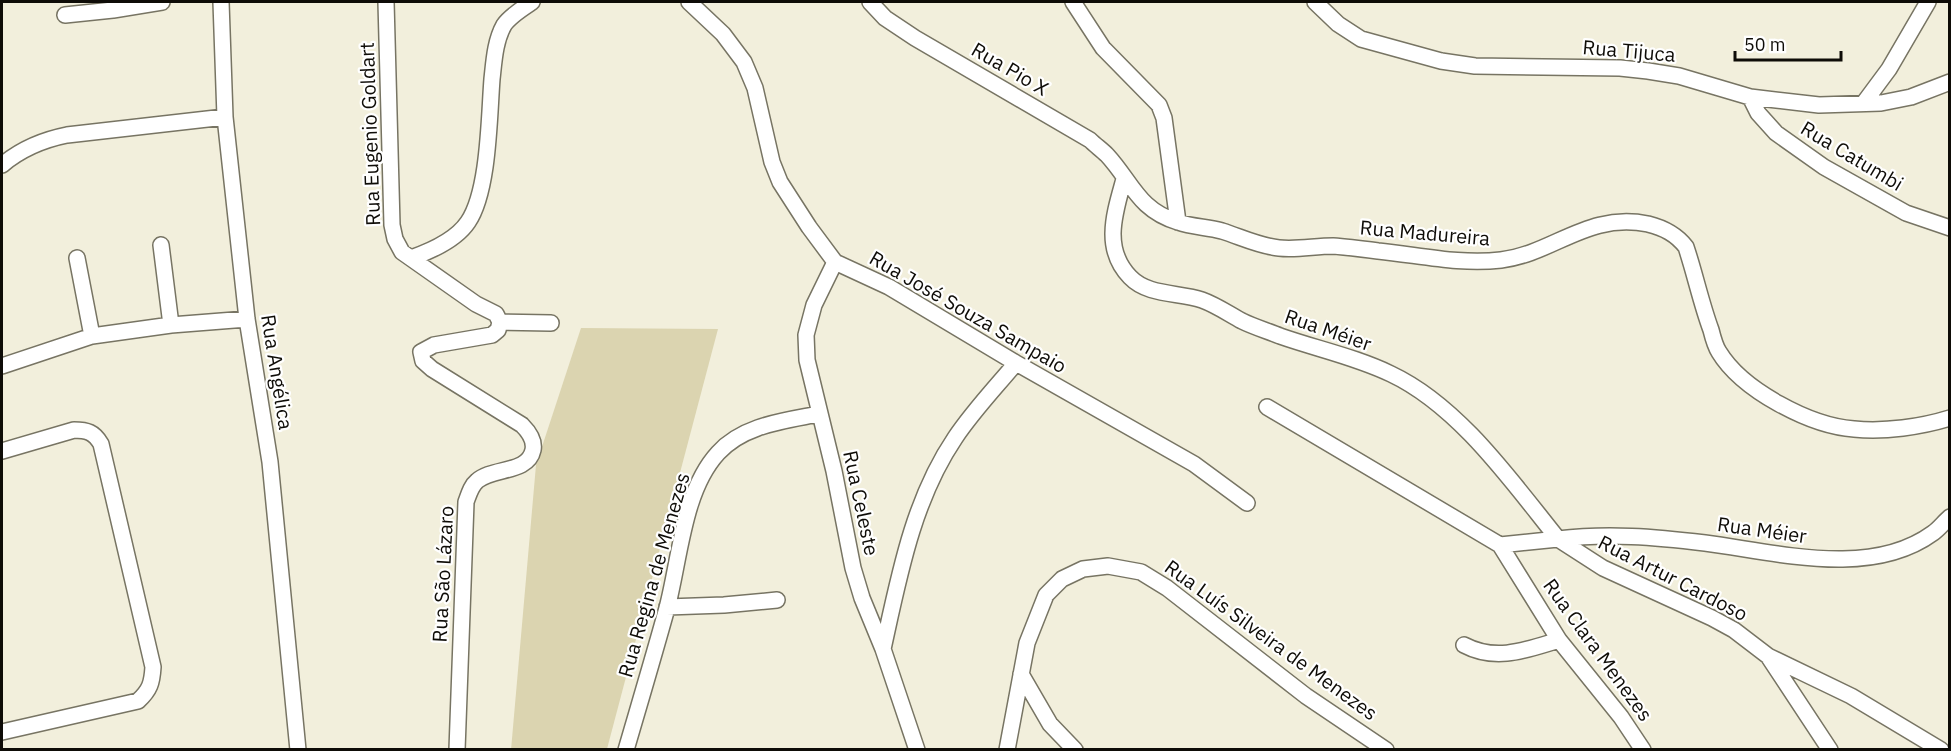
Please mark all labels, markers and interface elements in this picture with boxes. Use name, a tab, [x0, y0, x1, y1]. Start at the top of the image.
scale bar	[1735, 24, 1842, 62]
street label: Rua Tijuca	[1581, 33, 1677, 68]
text: 50 m	[1744, 33, 1786, 56]
street label: Rua Pio X	[967, 36, 1054, 101]
street label: Rua Eugenio Goldart	[353, 42, 386, 226]
street label: Rua Catumbi	[1796, 114, 1909, 197]
street label: Rua Madureira	[1359, 213, 1492, 252]
street label: Rua José Souza Sampaio	[865, 244, 1072, 379]
street label: Rua Méier	[1281, 302, 1375, 357]
street label: Rua Angélica	[255, 312, 300, 432]
street label: Rua Celeste	[837, 448, 886, 558]
street label: Rua Regina de Menezes	[611, 469, 696, 680]
street label: Rua São Lázaro	[425, 505, 460, 643]
street label: Rua Méier	[1716, 510, 1809, 549]
street label: Rua Artur Cardoso	[1594, 528, 1753, 627]
street label: Rua Luís Silveira de Menezes	[1159, 553, 1383, 726]
street label: Rua Clara Menezes	[1538, 573, 1659, 726]

